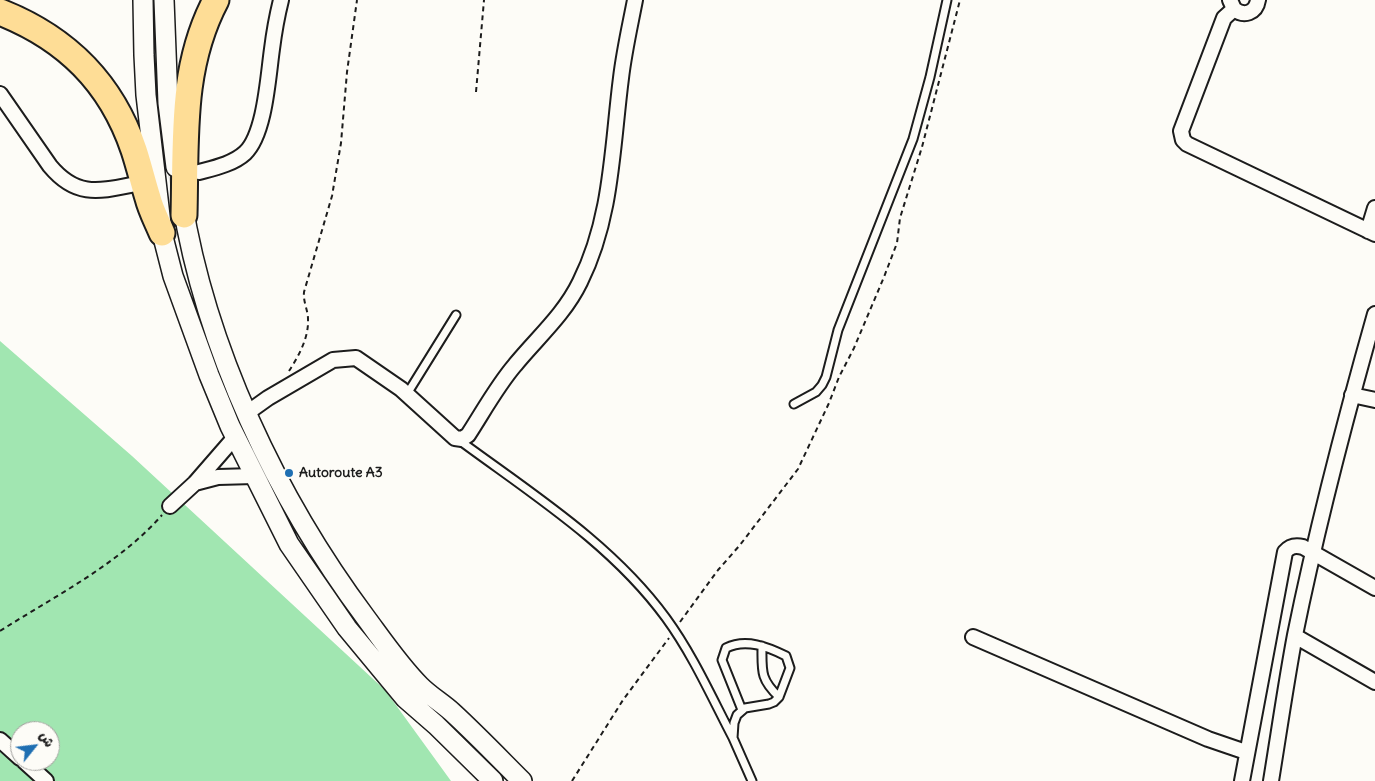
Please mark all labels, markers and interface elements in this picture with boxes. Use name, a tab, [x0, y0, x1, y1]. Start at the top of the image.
place label: Autoroute A3	[299, 465, 383, 481]
marker: Autoroute A3	[283, 467, 295, 479]
north arrow	[10, 721, 60, 771]
text: ش	[36, 728, 59, 750]

